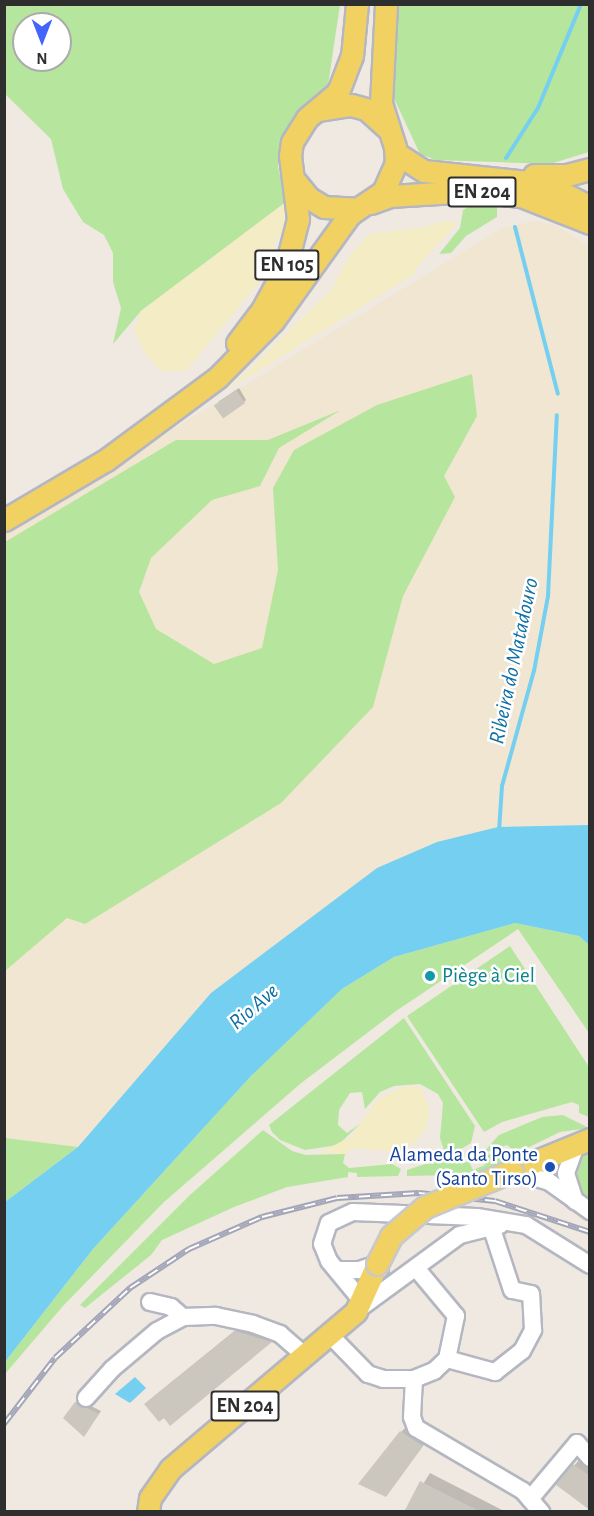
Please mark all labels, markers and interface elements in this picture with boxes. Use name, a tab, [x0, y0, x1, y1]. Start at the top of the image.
north arrow	[12, 12, 72, 72]
text: N	[36, 50, 48, 66]
road number: EN 204	[448, 175, 516, 209]
road number: EN 105	[254, 248, 320, 282]
water label: Ribeira do Matadouro	[484, 576, 544, 746]
place label: Piège à Ciel	[442, 963, 535, 989]
marker: Piège à Ciel	[423, 969, 437, 983]
water label: Rio Ave	[224, 978, 284, 1036]
place label: Alameda da Ponte (Santo Tirso)	[390, 1142, 538, 1192]
marker: Alameda da Ponte (Santo Tirso)	[543, 1160, 557, 1174]
road number: EN 204	[210, 1389, 280, 1423]

